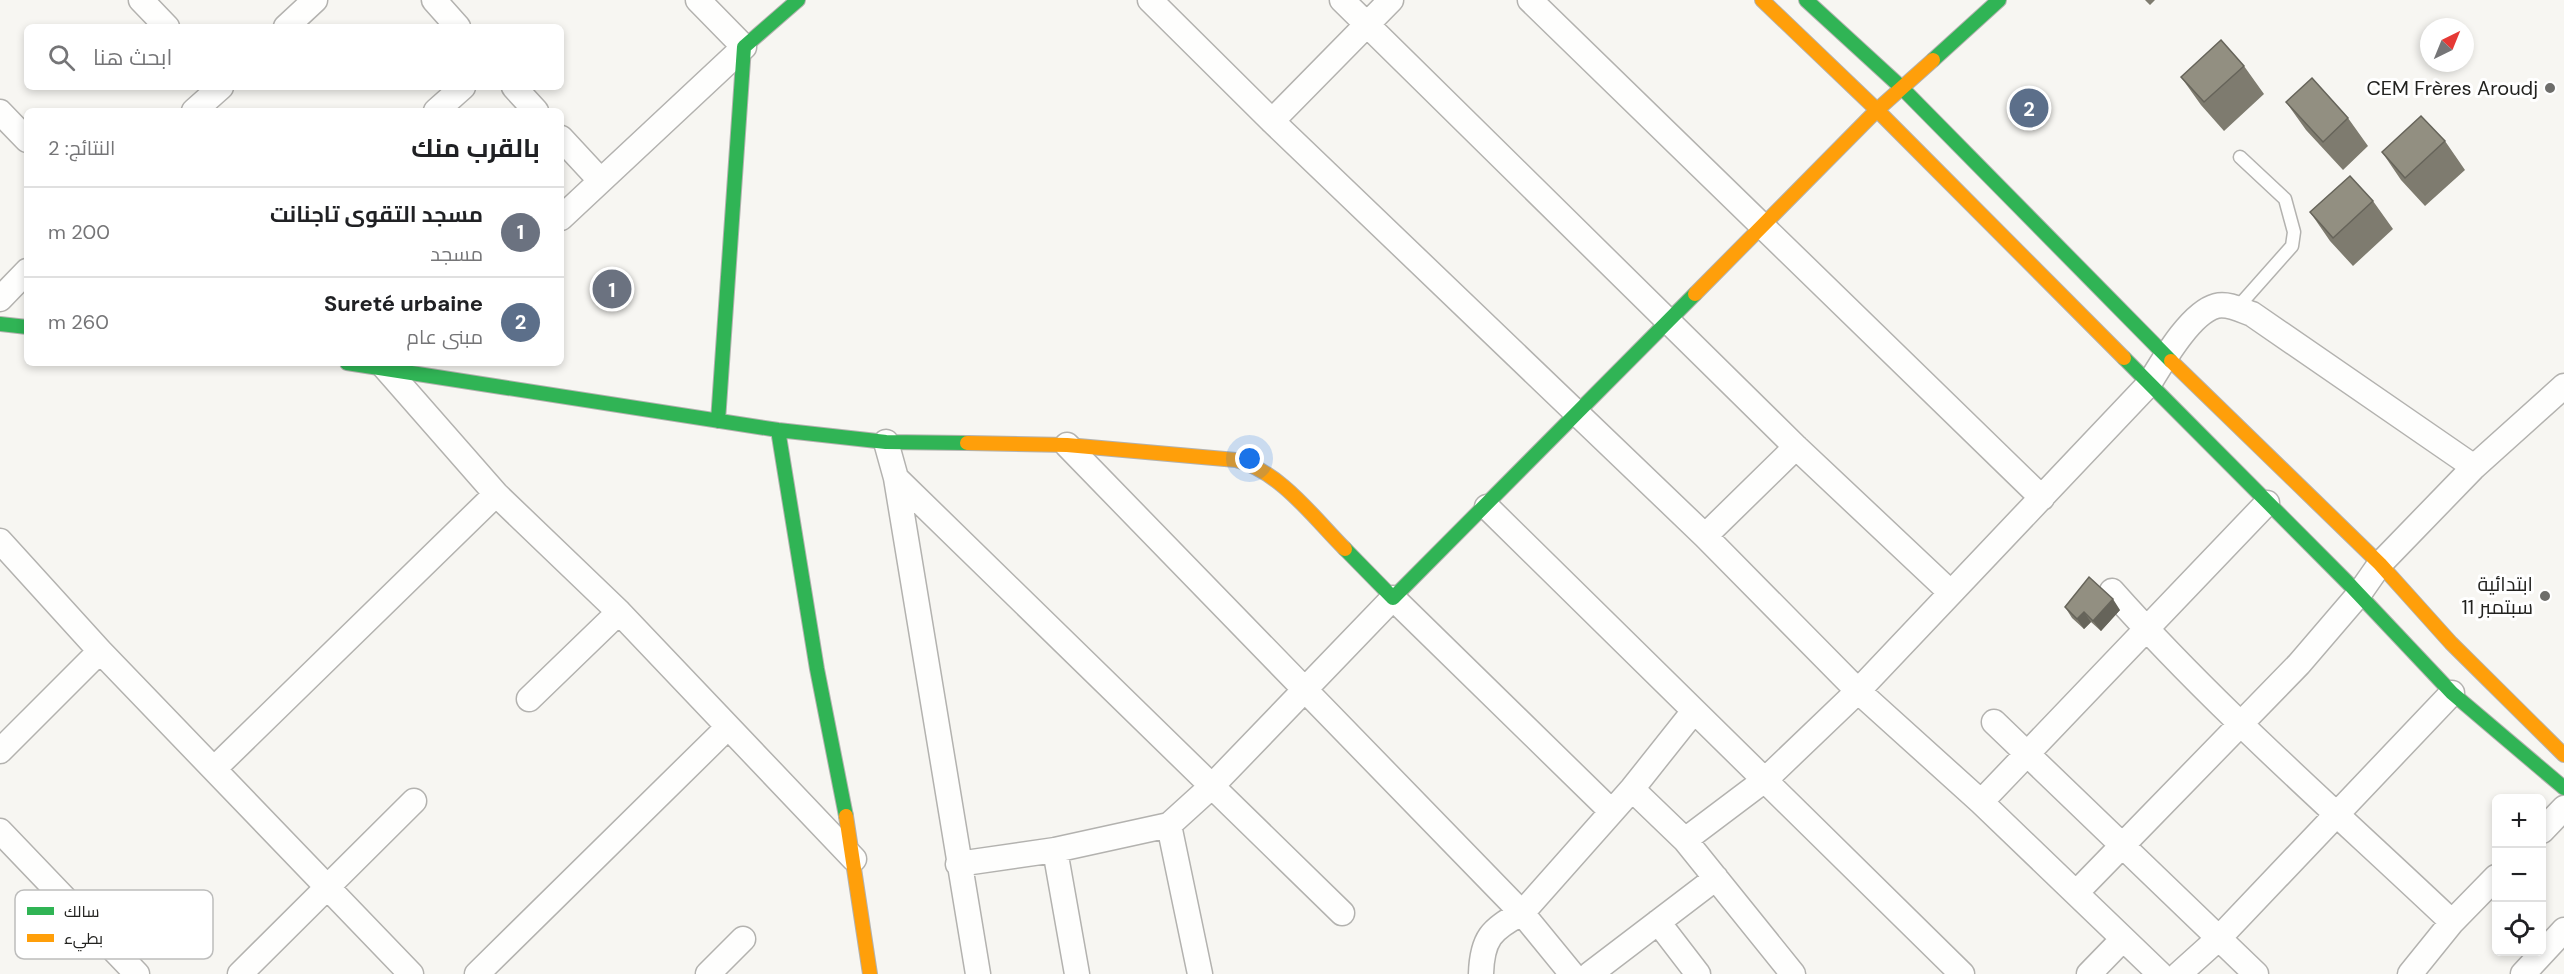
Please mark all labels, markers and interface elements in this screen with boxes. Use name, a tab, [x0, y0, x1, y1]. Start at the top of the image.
north arrow	[2420, 18, 2474, 72]
search box	[24, 24, 564, 90]
icon: search	[45, 41, 78, 74]
text: ابحث هنا	[93, 43, 172, 72]
place label: CEM Frères Aroudj	[2366, 75, 2538, 101]
marker: CEM Frères Aroudj	[2543, 81, 2557, 95]
pin: 2	[2010, 86, 2048, 130]
text: بالقرب منك	[411, 131, 540, 165]
text: النتائج: 2	[48, 135, 115, 161]
text: مسجد التقوى تاجنانت	[270, 200, 483, 229]
text: 200 m	[48, 219, 110, 245]
text: 1	[517, 219, 524, 245]
text: مسجد	[430, 241, 483, 267]
pin: 1	[592, 266, 632, 312]
text: Sureté urbaine	[324, 289, 483, 318]
text: 260 m	[48, 309, 109, 335]
text: 2	[515, 309, 526, 335]
text: مبنى عام	[406, 324, 483, 350]
your location	[1235, 444, 1264, 473]
place label: ابتدائية 11 سبتمبر	[2462, 571, 2533, 620]
marker: ابتدائية 11 سبتمبر	[2538, 589, 2552, 603]
map controls	[2492, 794, 2546, 956]
button: +	[2492, 794, 2546, 848]
button: −	[2492, 848, 2546, 902]
legend	[15, 890, 213, 959]
text: سالك	[64, 901, 99, 922]
button: locate	[2492, 902, 2546, 956]
text: بطيء	[64, 928, 103, 952]

